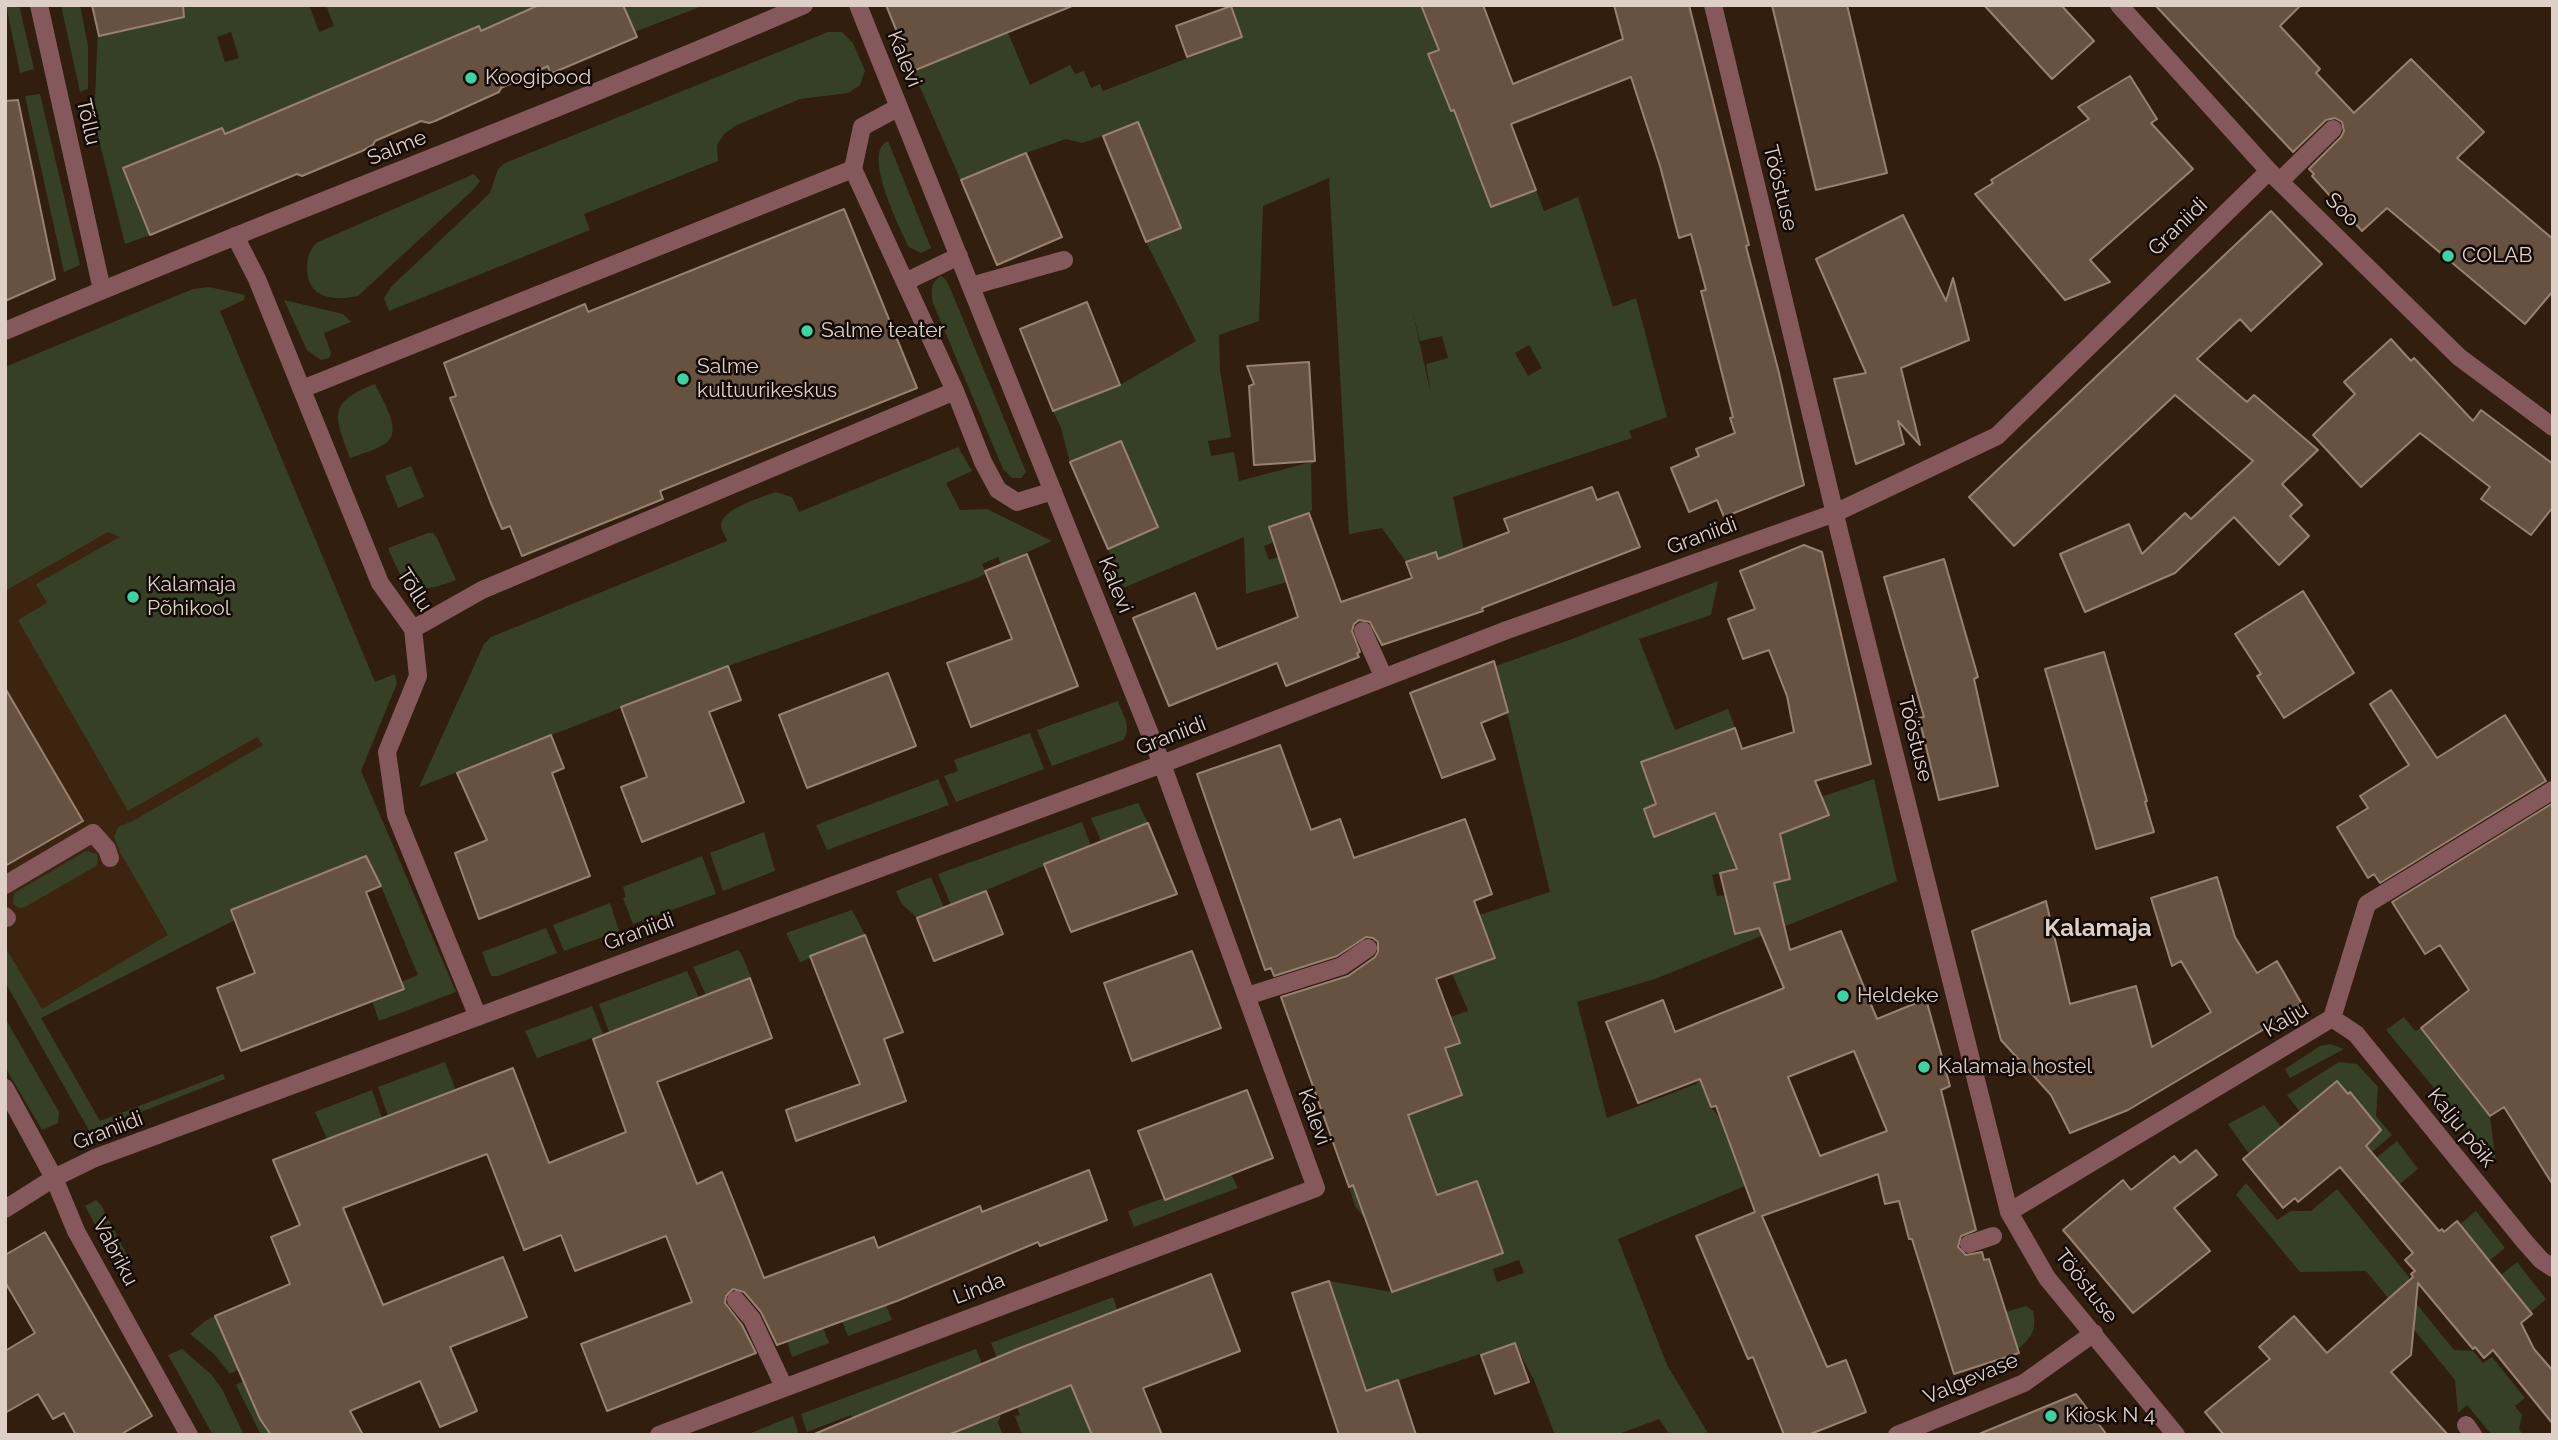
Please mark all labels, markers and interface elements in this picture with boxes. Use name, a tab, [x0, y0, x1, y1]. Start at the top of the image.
street label: Kalevi	[881, 27, 927, 91]
place label: Koogipood	[485, 65, 591, 91]
marker: Koogipood	[463, 70, 479, 86]
street label: Tõllu	[70, 96, 106, 148]
street label: Salme	[364, 125, 430, 171]
street label: Tööstuse	[1757, 142, 1803, 234]
street label: Soo	[2320, 188, 2364, 232]
street label: Graniidi	[2143, 193, 2213, 261]
place label: COLAB	[2462, 243, 2532, 269]
marker: COLAB	[2440, 248, 2456, 264]
place label: Salme teater	[821, 318, 945, 344]
marker: Salme teater	[799, 323, 815, 339]
place label: Salme kultuurikeskus	[697, 354, 837, 404]
marker: Salme kultuurikeskus	[675, 371, 691, 387]
street label: Graniidi	[1663, 512, 1741, 560]
street label: Kalevi	[1092, 553, 1138, 617]
street label: Tõllu	[391, 563, 437, 617]
place label: Kalamaja Põhikool	[147, 572, 236, 622]
marker: Kalamaja Põhikool	[125, 589, 141, 605]
street label: Tööstuse	[1892, 693, 1938, 785]
street label: Graniidi	[1132, 711, 1210, 761]
street label: Graniidi	[600, 908, 678, 956]
district label: Kalamaja	[2044, 915, 2152, 943]
place label: Heldeke	[1857, 983, 1939, 1009]
marker: Heldeke	[1835, 988, 1851, 1004]
street label: Kalju	[2259, 997, 2313, 1043]
place label: Kalamaja hostel	[1938, 1054, 2092, 1080]
marker: Kalamaja hostel	[1916, 1059, 1932, 1075]
street label: Kalju põik	[2422, 1083, 2500, 1173]
street label: Kalevi	[1292, 1085, 1336, 1149]
street label: Graniidi	[69, 1106, 147, 1156]
street label: Vabriku	[87, 1214, 143, 1290]
street label: Tööstuse	[2049, 1244, 2123, 1328]
street label: Linda	[949, 1268, 1009, 1310]
street label: Valgevase	[1920, 1348, 2022, 1410]
place label: Kiosk N 4	[2065, 1403, 2155, 1429]
marker: Kiosk N 4	[2043, 1408, 2059, 1424]

